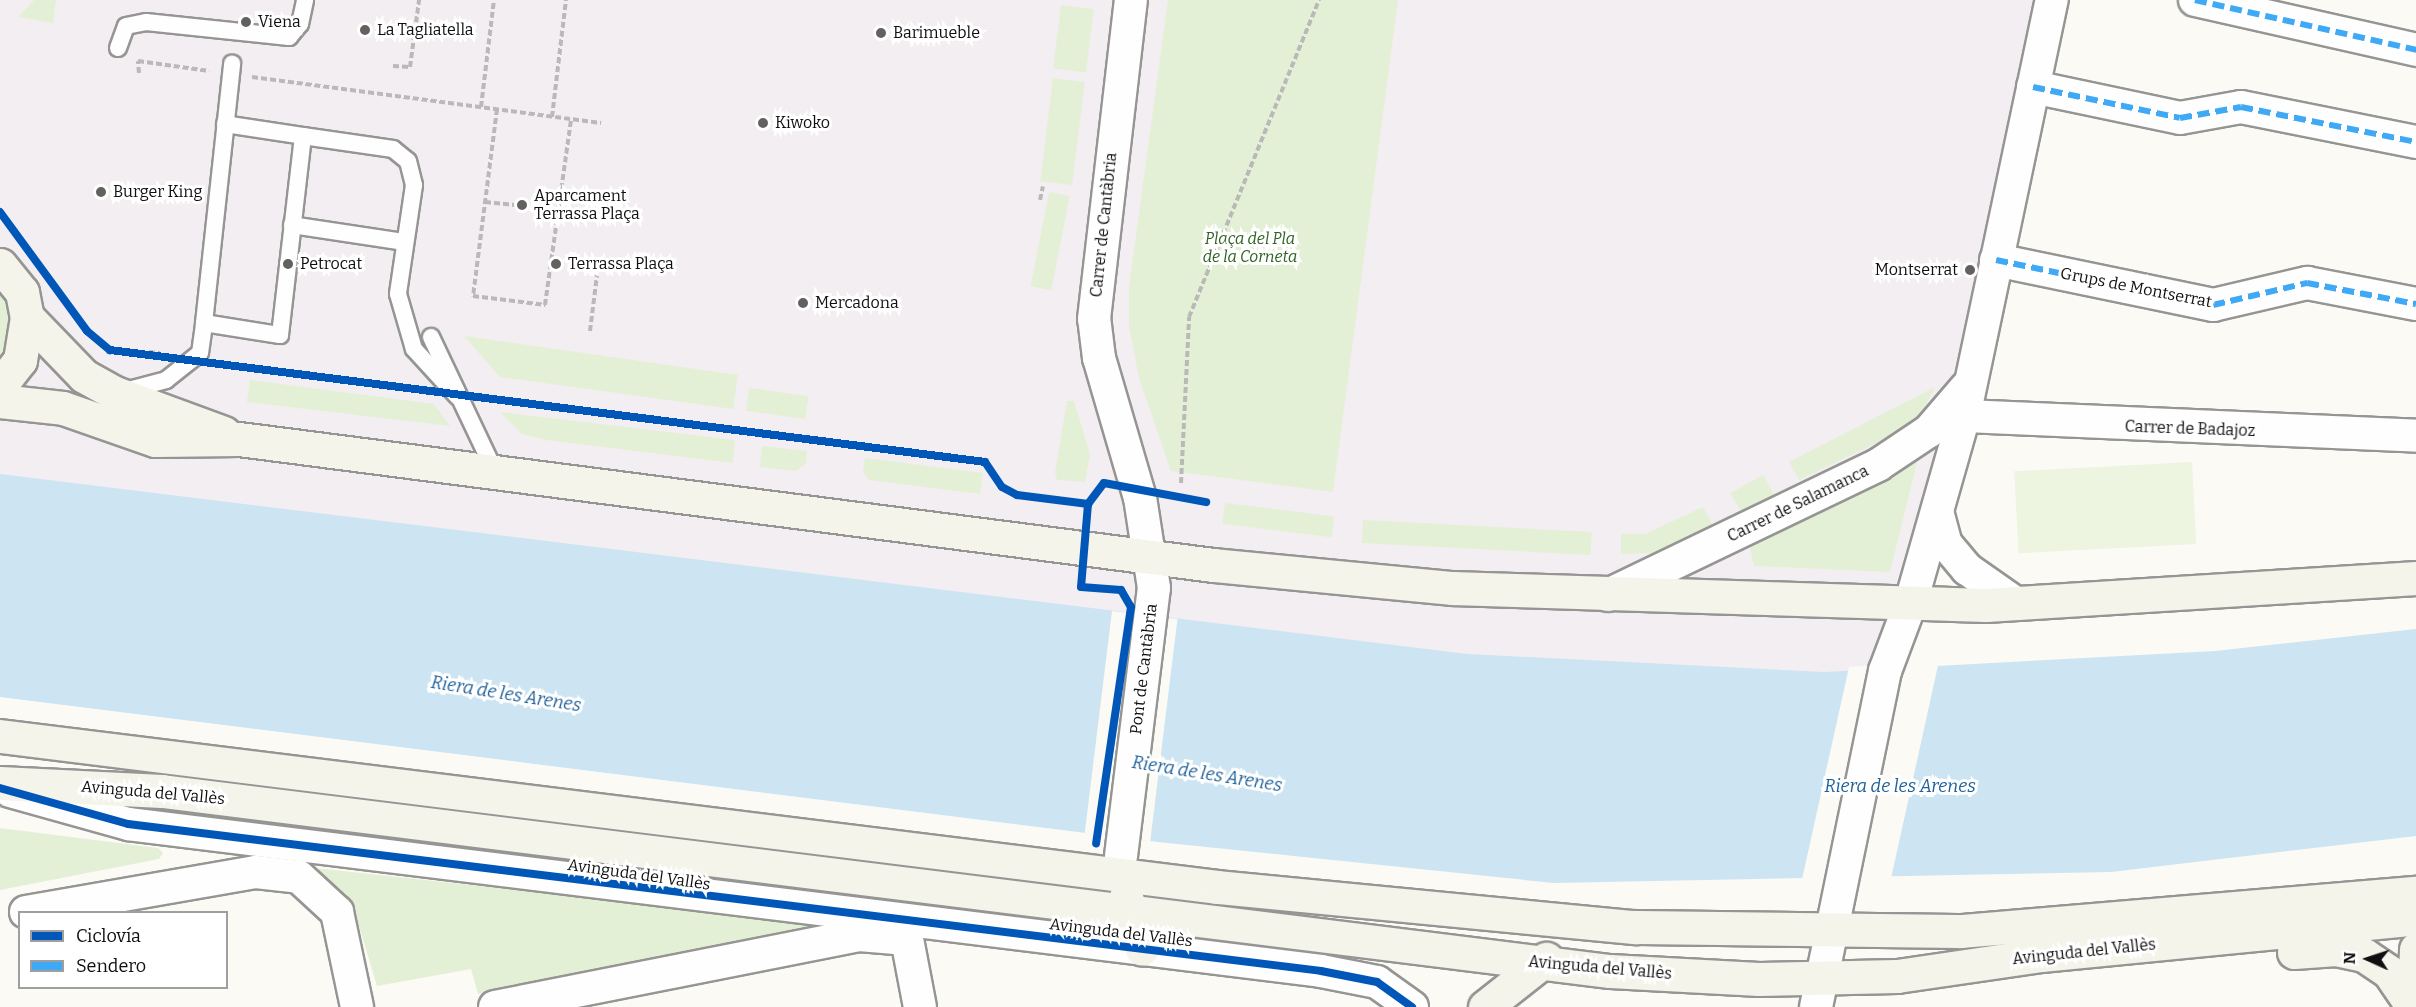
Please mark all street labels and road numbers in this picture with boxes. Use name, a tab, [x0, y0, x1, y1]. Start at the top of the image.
street label: Carrer de Cantàbria	[1087, 152, 1121, 298]
street label: Grups de Montserrat	[2059, 264, 2213, 312]
street label: Carrer de Badajoz	[2124, 417, 2256, 441]
street label: Carrer de Salamanca	[1724, 461, 1872, 547]
street label: Pont de Cantàbria	[1126, 602, 1162, 736]
street label: Avinguda del Vallès	[80, 777, 226, 809]
street label: Avinguda del Vallès	[566, 855, 712, 895]
street label: Avinguda del Vallès	[1048, 915, 1194, 951]
street label: Avinguda del Vallès	[2011, 935, 2157, 969]
street label: Avinguda del Vallès	[1527, 952, 1673, 984]

